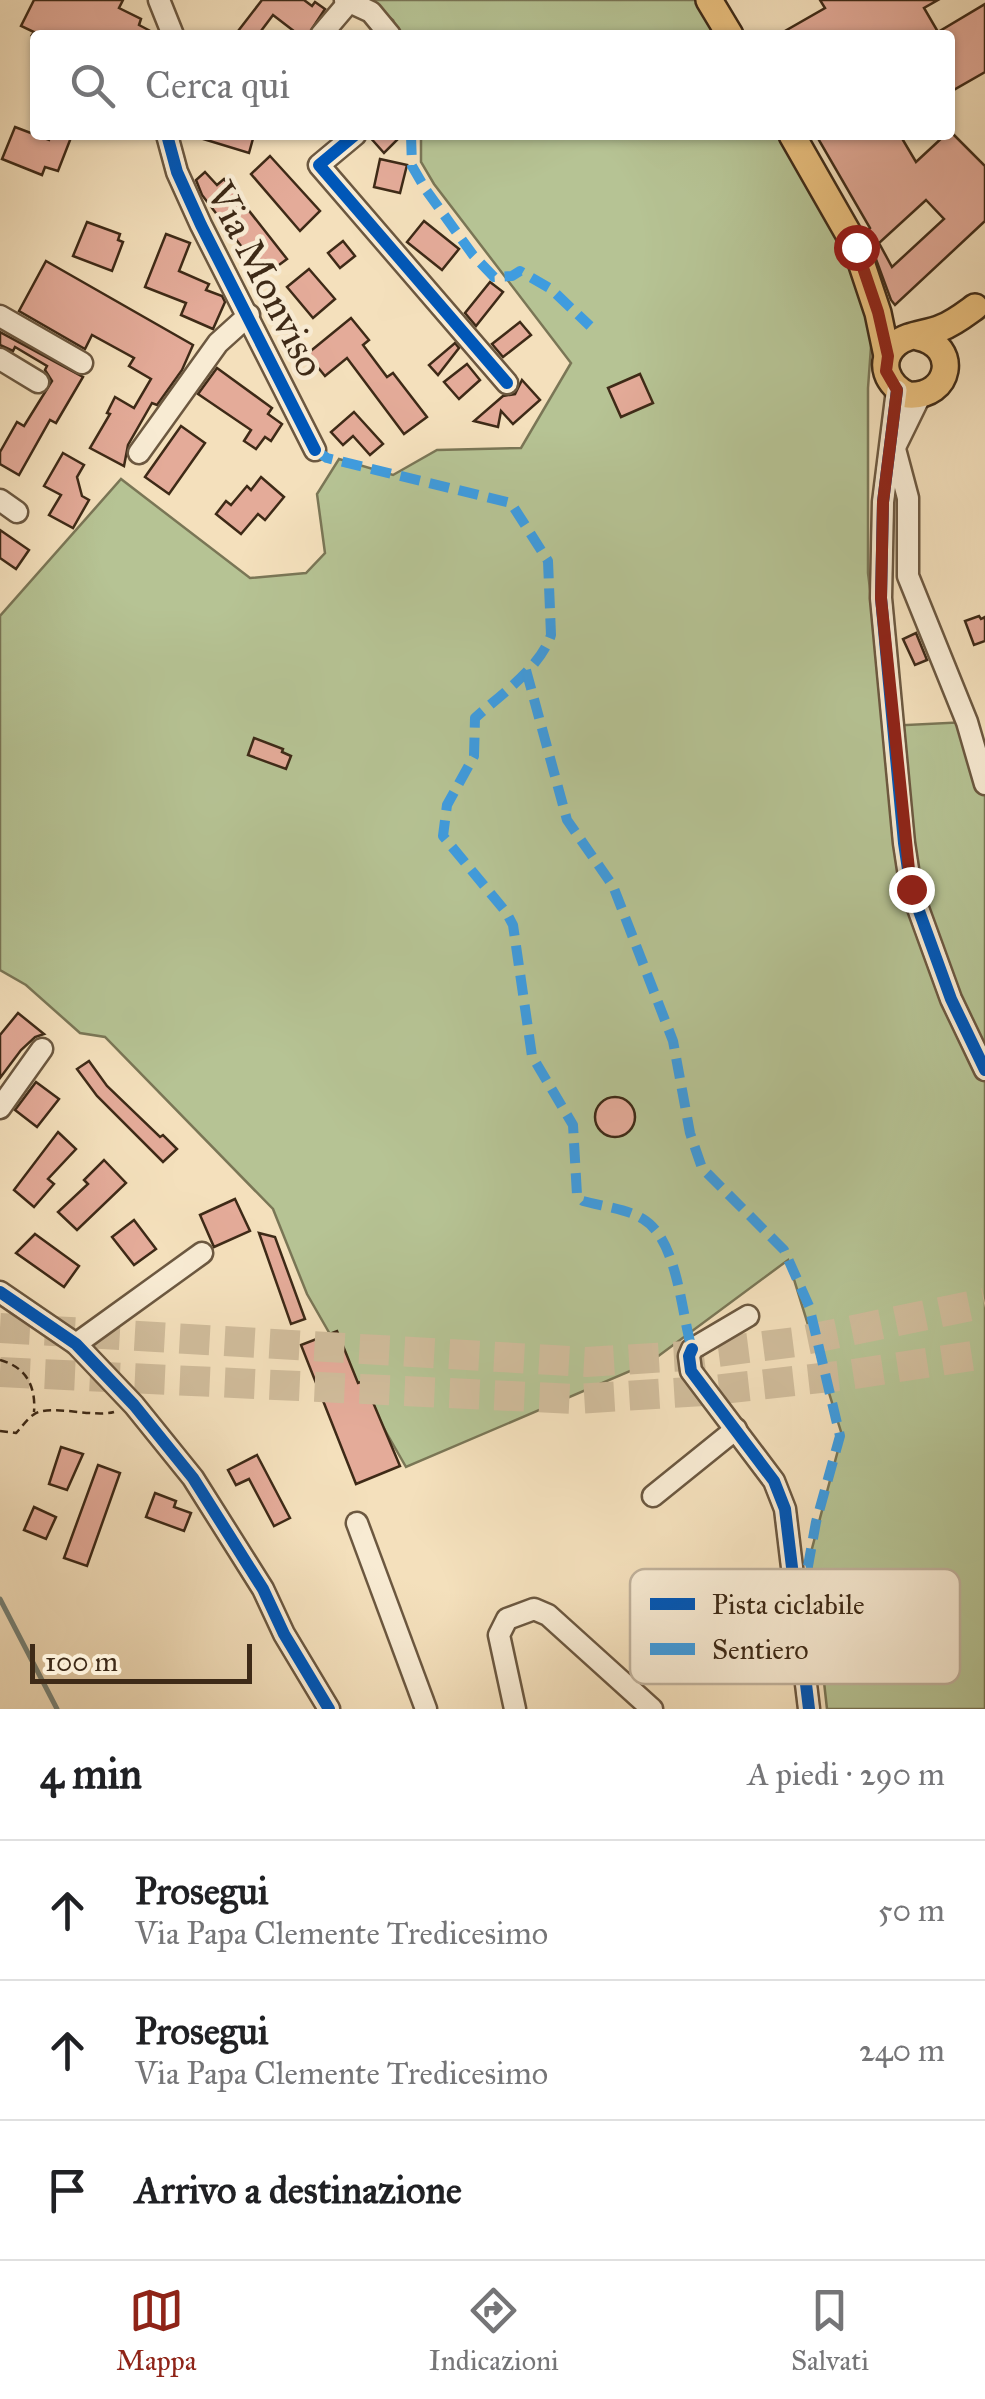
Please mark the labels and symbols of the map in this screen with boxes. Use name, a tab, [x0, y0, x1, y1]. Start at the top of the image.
street label: Via Monviso	[195, 173, 335, 385]
route start	[834, 225, 880, 271]
route end	[889, 867, 935, 913]
legend	[630, 1569, 960, 1684]
text: Pista ciclabile	[712, 1587, 865, 1622]
text: Sentiero	[712, 1632, 809, 1667]
scale bar	[30, 1639, 252, 1684]

